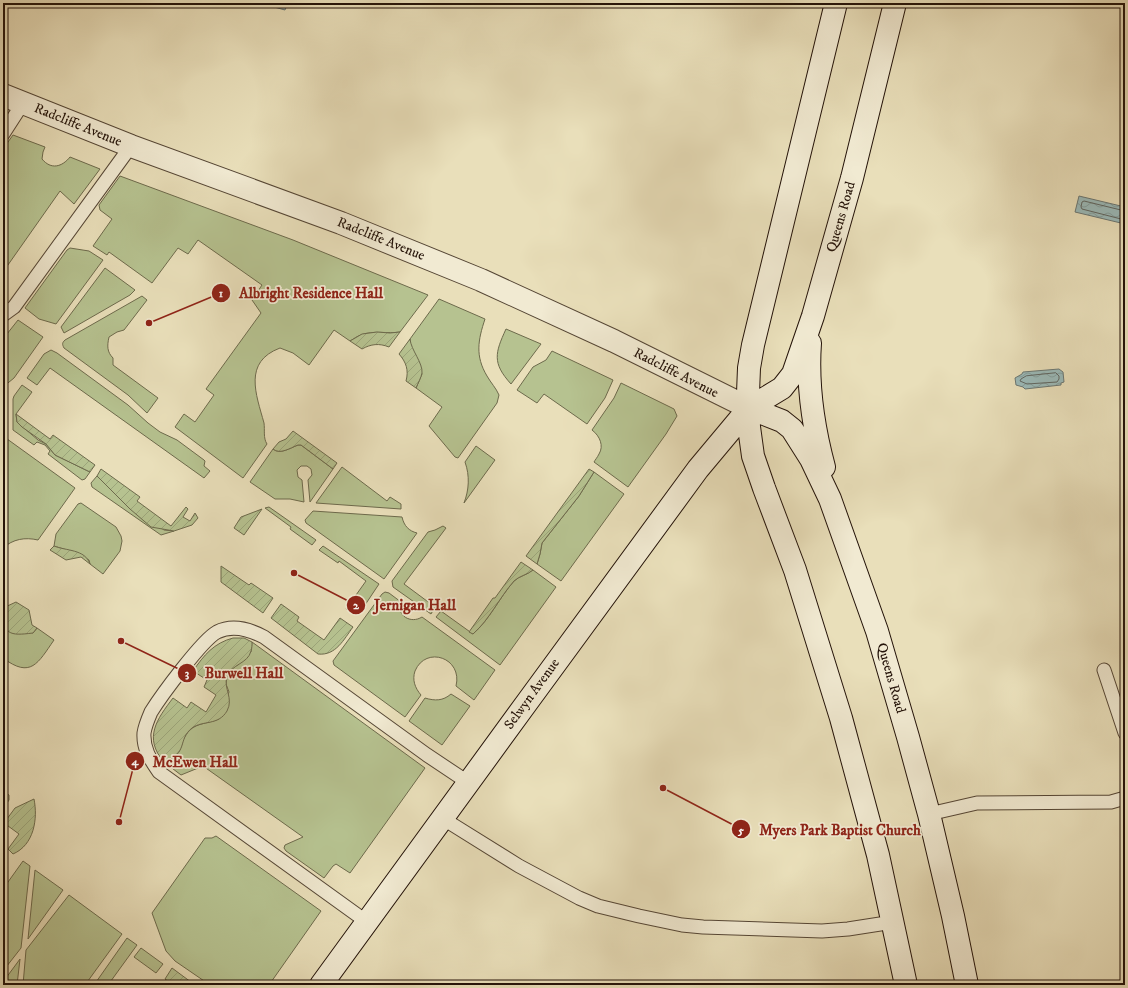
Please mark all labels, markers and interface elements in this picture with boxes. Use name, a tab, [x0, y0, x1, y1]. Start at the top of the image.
street label: Radcliffe Avenue	[31, 99, 125, 151]
street label: Queens Road	[822, 180, 860, 254]
street label: Radcliffe Avenue	[334, 213, 428, 265]
callout: Albright Residence Hall	[211, 279, 391, 306]
text: Albright Residence Hall	[238, 284, 383, 303]
text: 1	[219, 286, 224, 301]
street label: Radcliffe Avenue	[630, 344, 722, 402]
callout: Jernigan Hall	[346, 592, 464, 619]
text: Jernigan Hall	[372, 596, 456, 615]
text: 2	[353, 598, 360, 613]
street label: Queens Road	[872, 641, 910, 715]
street label: Selwyn Avenue	[500, 655, 564, 733]
callout: Burwell Hall	[177, 659, 291, 686]
text: Burwell Hall	[205, 664, 284, 683]
text: 3	[185, 666, 190, 681]
callout: McEwen Hall	[125, 748, 246, 775]
text: McEwen Hall	[152, 753, 238, 772]
text: 4	[131, 754, 140, 769]
callout: Myers Park Baptist Church	[731, 816, 929, 843]
text: Myers Park Baptist Church	[759, 821, 921, 840]
text: 5	[737, 823, 744, 838]

